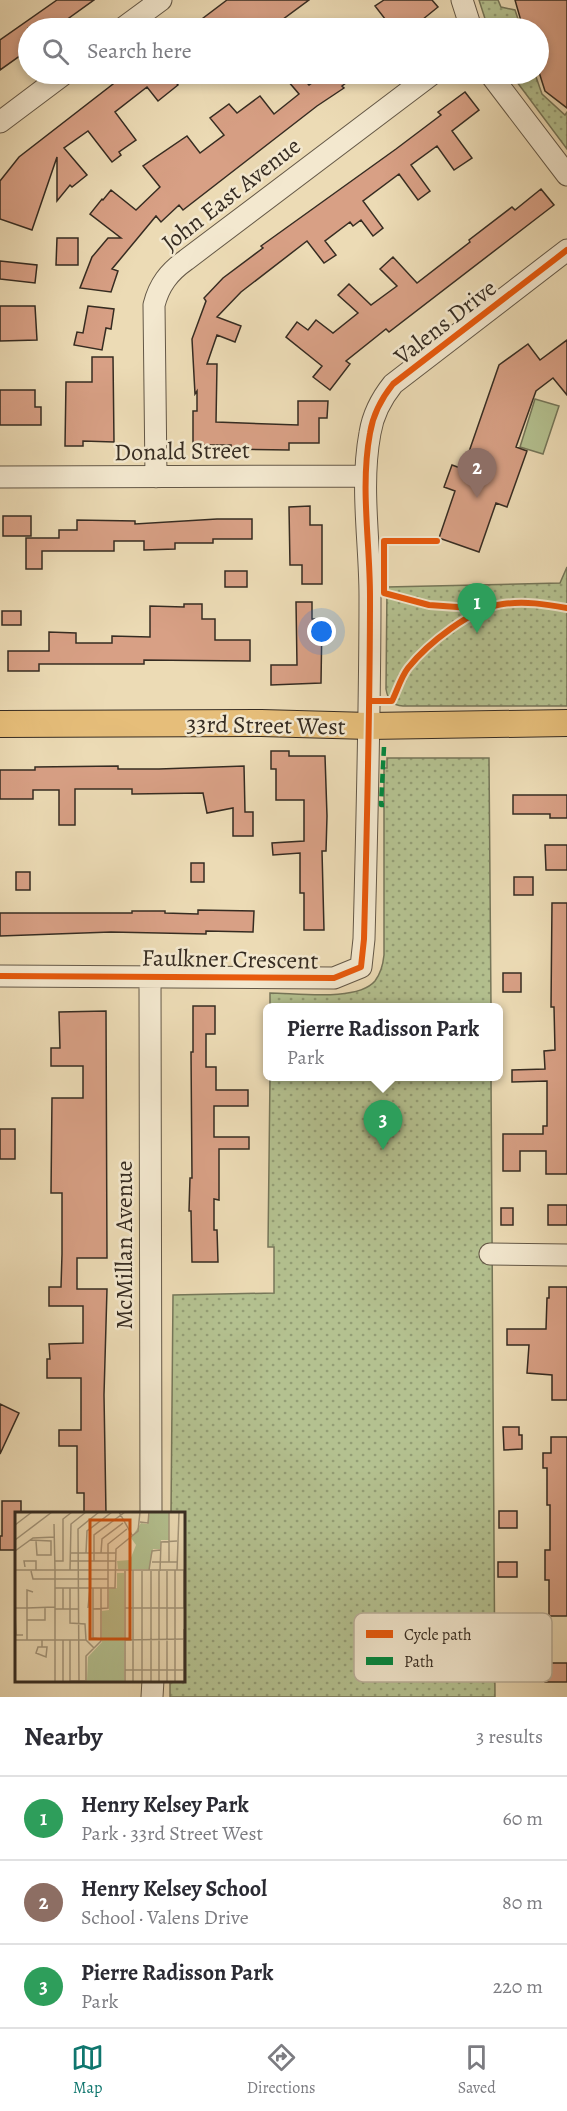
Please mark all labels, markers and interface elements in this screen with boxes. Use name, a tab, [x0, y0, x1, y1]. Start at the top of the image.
search box	[18, 18, 549, 84]
icon: search	[39, 35, 72, 68]
text: Search here	[87, 36, 192, 66]
street label: John East Avenue	[155, 130, 307, 258]
street label: Valens Drive	[386, 272, 503, 373]
street label: Donald Street	[114, 434, 250, 468]
pin: 2	[458, 448, 496, 498]
pin: 1	[458, 584, 496, 633]
your location	[307, 617, 336, 646]
street label: 33rd Street West	[186, 708, 346, 742]
street label: Faulkner Crescent	[141, 941, 319, 977]
popup	[263, 1003, 503, 1081]
text: Pierre Radisson Park	[287, 1014, 479, 1044]
text: Park	[287, 1044, 324, 1071]
pin: 3	[364, 1100, 403, 1150]
street label: McMillan Avenue	[108, 1160, 140, 1330]
inset map	[15, 1512, 184, 1682]
legend	[354, 1613, 552, 1682]
text: Cycle path	[404, 1624, 472, 1646]
text: Path	[404, 1651, 434, 1673]
text: Nearby	[24, 1719, 103, 1754]
text: 3 results	[476, 1723, 543, 1750]
text: Henry Kelsey Park	[81, 1790, 249, 1820]
text: 1	[40, 1805, 47, 1832]
text: 60 m	[503, 1805, 543, 1832]
text: Park · 33rd Street West	[81, 1820, 263, 1847]
text: Henry Kelsey School	[81, 1874, 267, 1904]
text: 2	[39, 1889, 48, 1916]
text: 80 m	[502, 1889, 543, 1916]
text: School · Valens Drive	[81, 1904, 249, 1931]
text: Pierre Radisson Park	[81, 1958, 273, 1988]
text: 3	[39, 1973, 48, 2000]
text: 220 m	[493, 1973, 543, 2000]
text: Park	[81, 1988, 119, 2015]
tab: Map	[71, 2041, 104, 2099]
tab: Directions	[247, 2041, 315, 2099]
tab: Saved	[458, 2041, 496, 2099]

